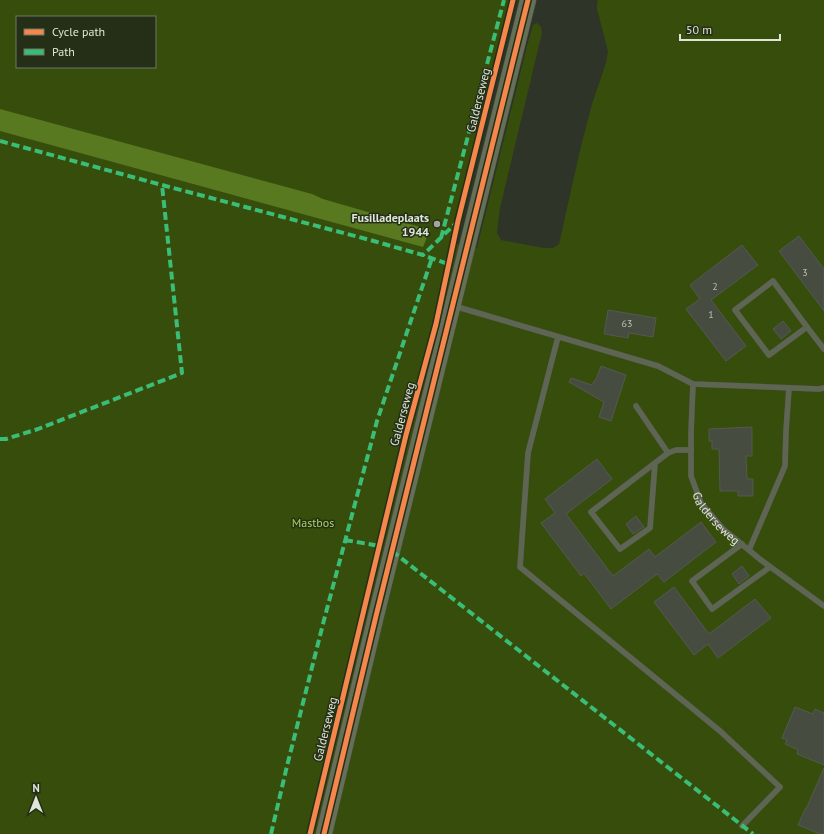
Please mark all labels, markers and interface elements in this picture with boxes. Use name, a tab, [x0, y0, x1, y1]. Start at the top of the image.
legend	[16, 16, 156, 68]
scale bar	[680, 16, 780, 42]
text: 50 m	[686, 22, 712, 37]
text: Cycle path	[52, 24, 105, 39]
text: Path	[52, 44, 75, 59]
street label: Galderseweg	[463, 66, 493, 134]
place label: Fusilladeplaats 1944	[351, 210, 429, 239]
marker: Fusilladeplaats 1944	[432, 219, 442, 229]
house number: 3	[802, 266, 808, 279]
house number: 2	[712, 280, 718, 293]
house number: 1	[708, 308, 714, 321]
house number: 63	[622, 317, 632, 330]
street label: Galderseweg	[386, 380, 418, 448]
street label: Galderseweg	[690, 489, 743, 547]
park label: Mastbos	[292, 515, 334, 530]
street label: Galderseweg	[310, 695, 340, 763]
north arrow	[16, 778, 56, 818]
text: N	[32, 781, 40, 795]

